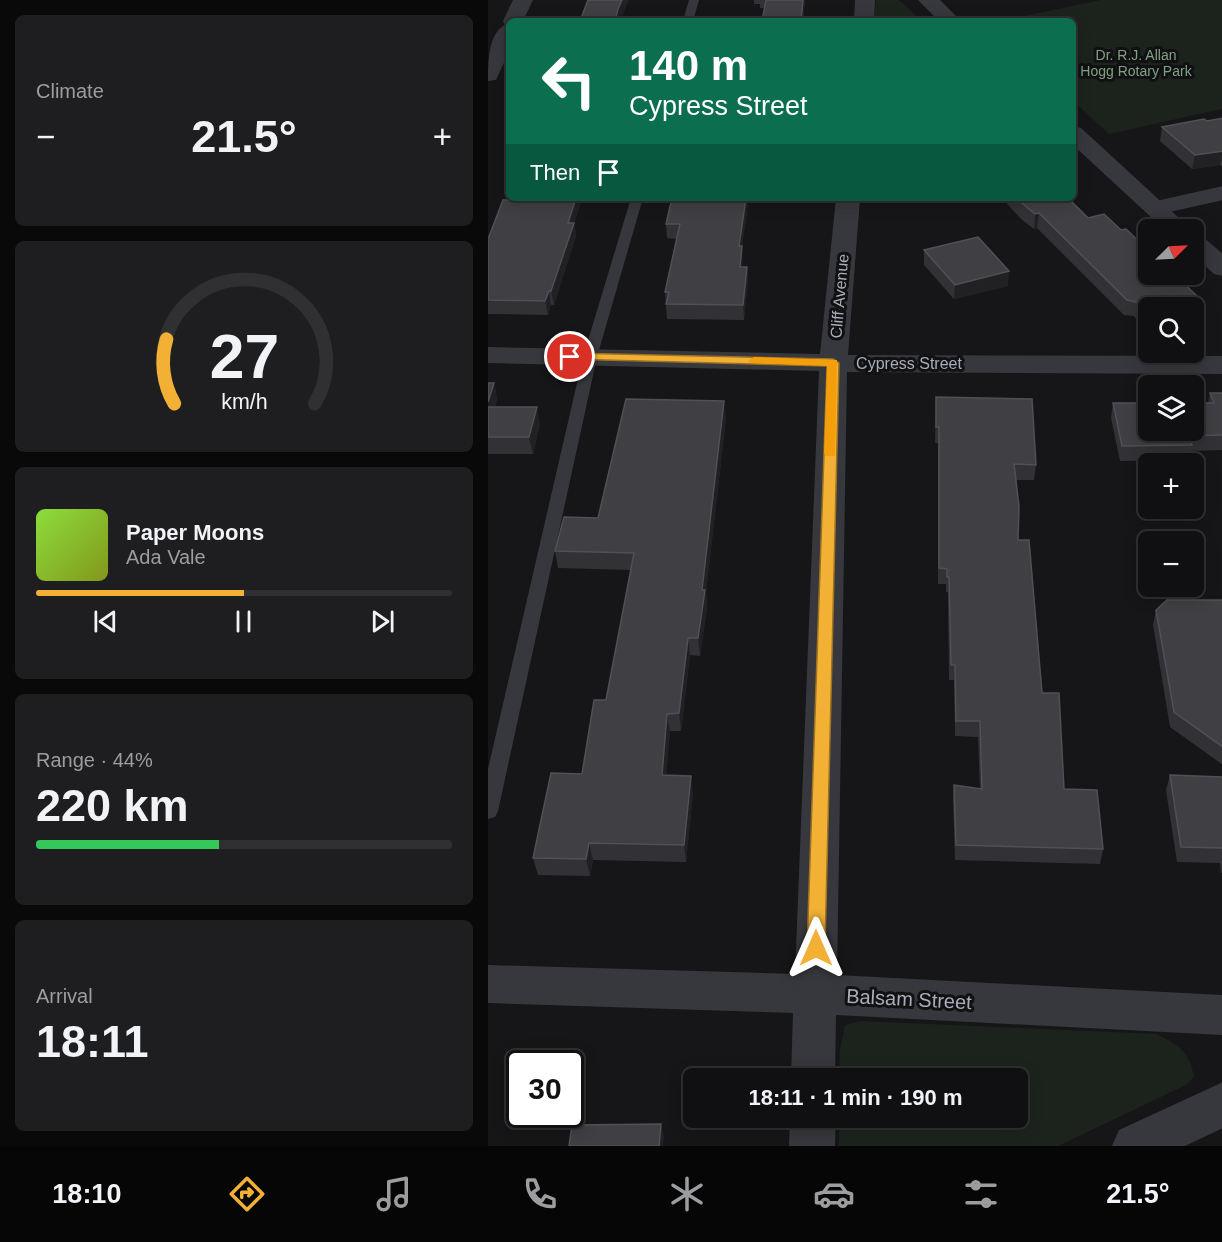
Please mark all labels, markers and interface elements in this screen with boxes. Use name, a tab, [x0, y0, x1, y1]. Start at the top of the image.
icon: left	[530, 42, 608, 120]
text: 140 m	[629, 42, 748, 89]
park label: Dr. R.J. Allan Hogg Rotary Park	[1080, 47, 1193, 79]
text: Climate	[36, 80, 104, 102]
text: Cypress Street	[629, 91, 808, 121]
text: 21.5°	[191, 111, 297, 162]
text: −	[36, 118, 55, 155]
text: +	[433, 118, 452, 155]
icon: arrive	[592, 156, 625, 189]
text: Then	[530, 160, 580, 185]
north arrow	[1138, 219, 1204, 285]
map controls	[1138, 219, 1204, 597]
street label: Cliff Avenue	[827, 253, 852, 339]
button: search	[1138, 297, 1204, 363]
text: 27	[209, 322, 279, 391]
pin	[544, 331, 595, 382]
icon: arrive	[553, 340, 586, 373]
street label: Cypress Street	[856, 355, 962, 372]
button: layers	[1138, 375, 1204, 441]
text: km/h	[221, 390, 267, 414]
button: +	[1138, 453, 1204, 519]
text: Paper Moons	[126, 520, 264, 545]
button: −	[1138, 531, 1204, 597]
text: Ada Vale	[126, 546, 206, 568]
icon: previous	[89, 605, 122, 638]
icon: pause	[227, 605, 260, 638]
icon: next	[366, 605, 399, 638]
text: Range · 44%	[36, 749, 153, 771]
text: 220 km	[36, 780, 189, 831]
position arrow	[784, 916, 848, 980]
text: Arrival	[36, 985, 93, 1007]
street label: Balsam Street	[846, 985, 973, 1013]
text: 18:11	[36, 1016, 149, 1067]
speed limit sign: 30	[506, 1050, 584, 1128]
text: 18:11 · 1 min · 190 m	[749, 1085, 963, 1110]
icon: directions	[226, 1173, 268, 1215]
icon: music	[373, 1173, 415, 1215]
icon: phone	[519, 1173, 561, 1215]
icon: climate	[666, 1173, 708, 1215]
icon: car	[813, 1173, 855, 1215]
icon: filters	[960, 1173, 1002, 1215]
text: 18:10	[52, 1179, 121, 1209]
text: 21.5°	[1106, 1179, 1170, 1209]

